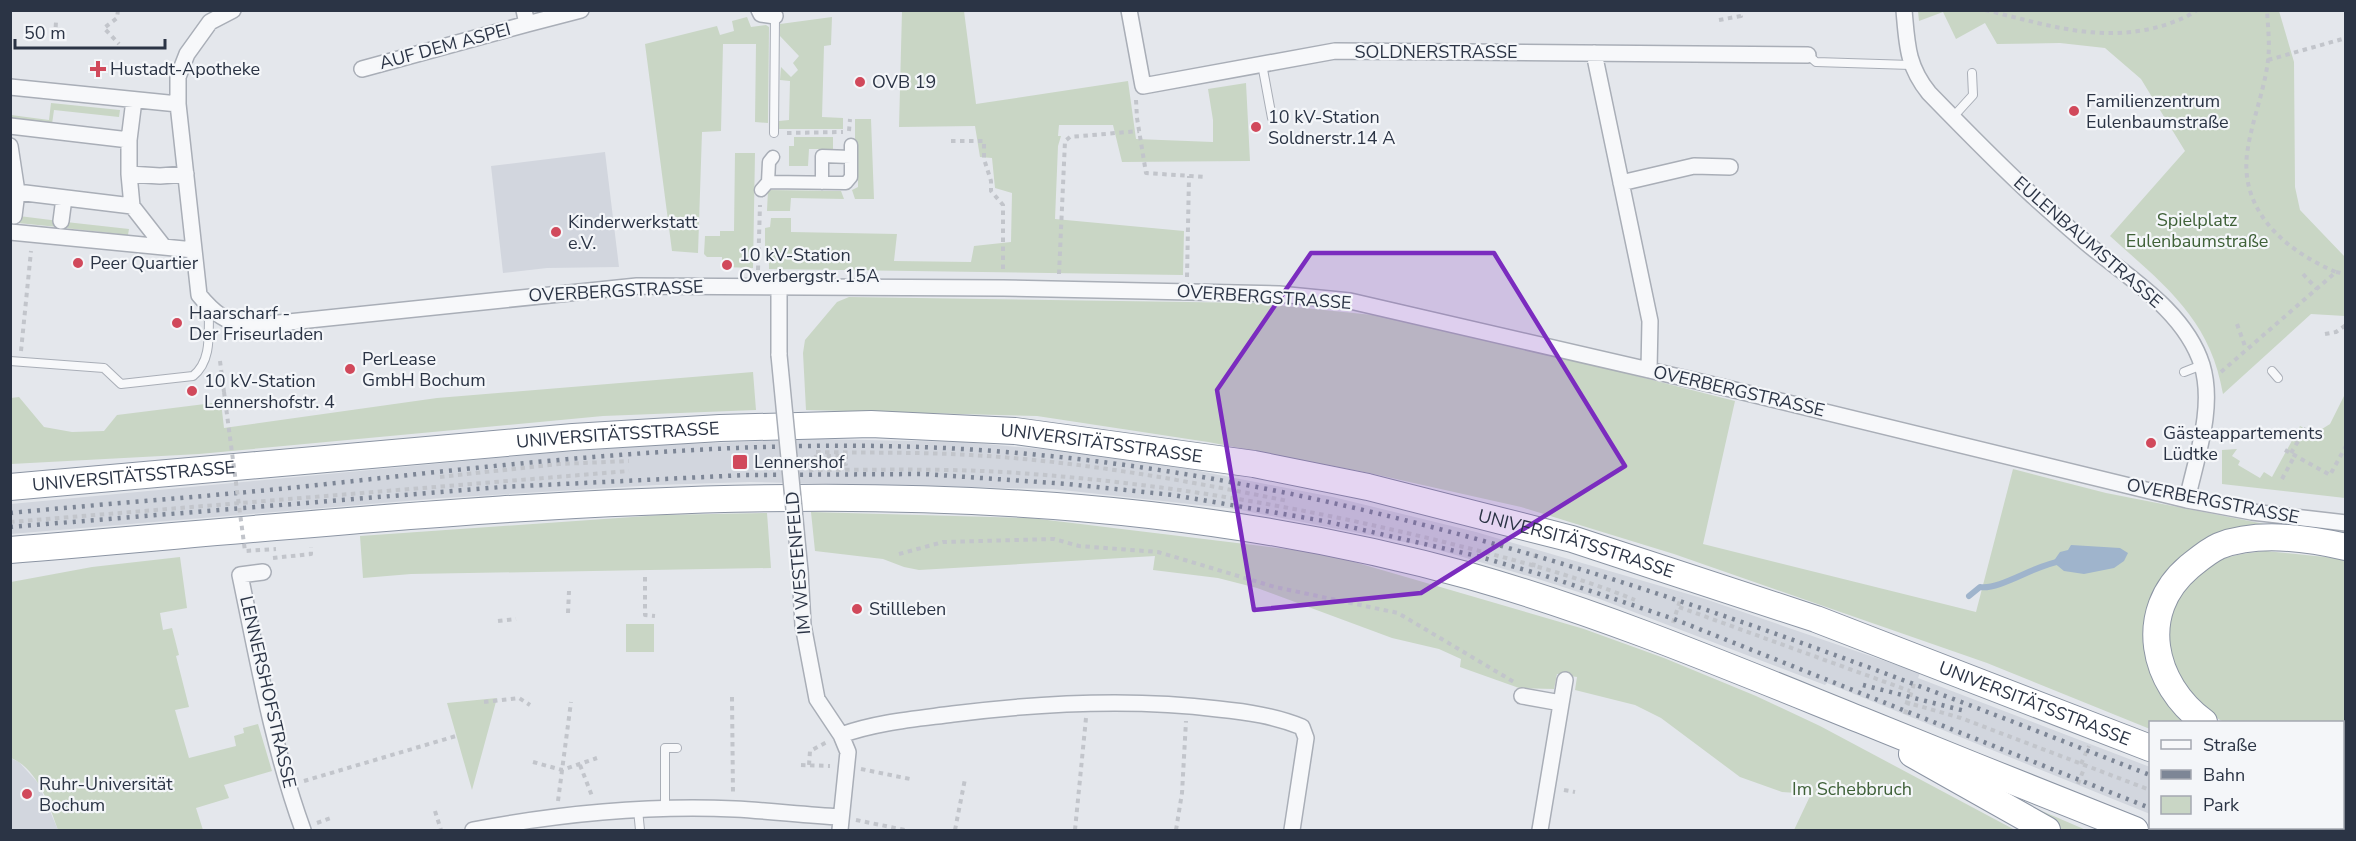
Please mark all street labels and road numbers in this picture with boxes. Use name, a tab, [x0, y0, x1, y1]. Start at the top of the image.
street label: AUF DEM ASPEI	[377, 17, 513, 75]
street label: SOLDNERSTRASSE	[1355, 40, 1517, 64]
street label: EULENBAUMSTRASSE	[2008, 171, 2168, 313]
street label: OVERBERGSTRASSE	[528, 274, 704, 308]
street label: OVERBERGSTRASSE	[1176, 279, 1352, 315]
street label: OVERBERGSTRASSE	[1651, 360, 1827, 422]
street label: UNIVERSITÄTSSTRASSE	[515, 416, 720, 454]
street label: UNIVERSITÄTSSTRASSE	[1000, 418, 1204, 469]
street label: UNIVERSITÄTSSTRASSE	[31, 455, 236, 497]
street label: OVERBERGSTRASSE	[2125, 473, 2301, 529]
street label: IM WESTENFELD	[780, 490, 816, 636]
street label: UNIVERSITÄTSSTRASSE	[1475, 504, 1677, 584]
street label: LENNERSHOFSTRASSE	[234, 594, 302, 790]
street label: UNIVERSITÄTSSTRASSE	[1935, 656, 2134, 751]

